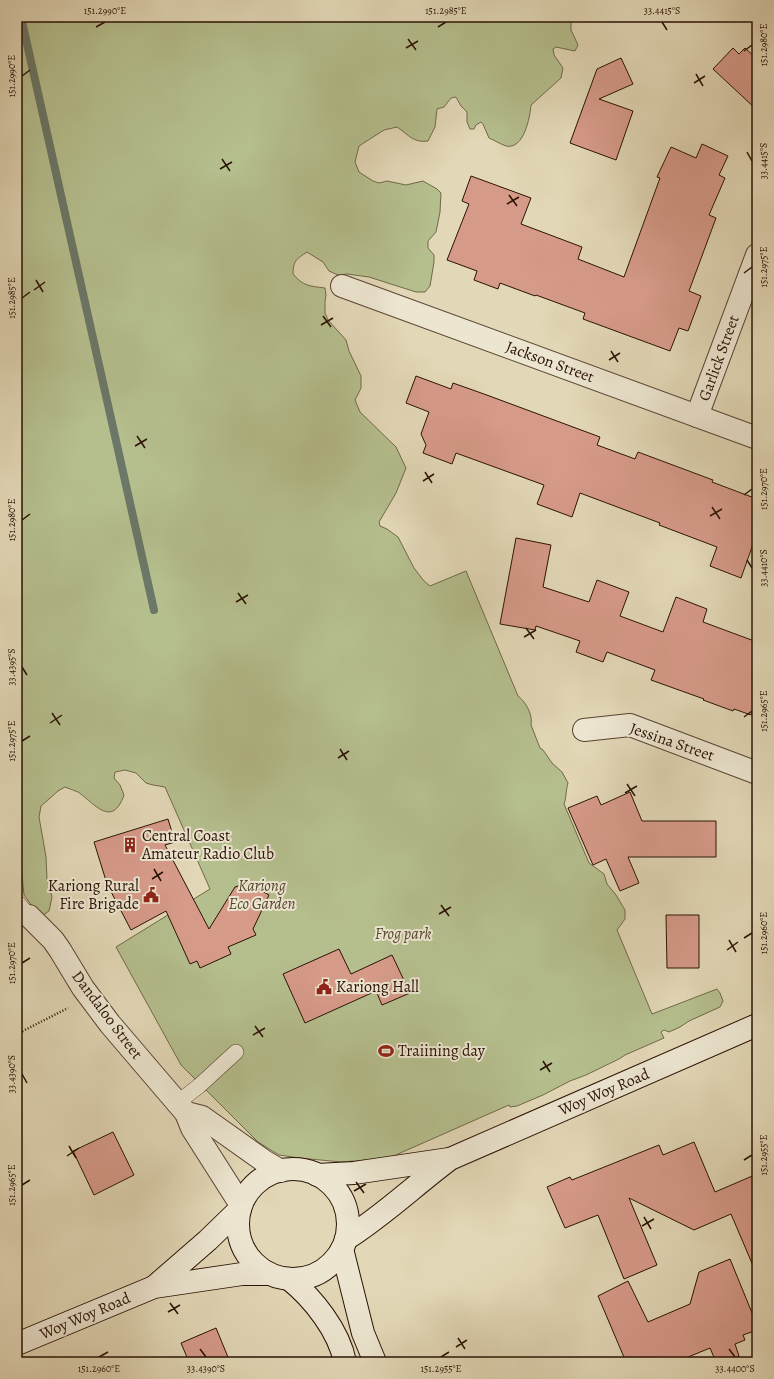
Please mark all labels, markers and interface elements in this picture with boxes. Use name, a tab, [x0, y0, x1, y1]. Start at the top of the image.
text: 151.2990°E	[84, 4, 126, 17]
text: 151.2985°E	[425, 4, 467, 17]
text: 33.4415°S	[644, 4, 680, 17]
text: 151.2980°E	[757, 24, 770, 66]
text: 151.2990°E	[5, 55, 18, 97]
text: 33.4415°S	[757, 143, 770, 179]
text: 151.2975°E	[757, 246, 770, 287]
text: 151.2985°E	[5, 277, 18, 319]
street label: Garlick Street	[693, 312, 745, 404]
street label: Jackson Street	[503, 336, 597, 388]
text: 151.2970°E	[757, 468, 770, 510]
text: 151.2980°E	[5, 499, 18, 541]
text: 33.4410°S	[757, 549, 770, 587]
text: 33.4395°S	[5, 648, 18, 686]
text: 151.2965°E	[757, 690, 770, 732]
street label: Jessina Street	[627, 717, 717, 767]
text: 151.2975°E	[5, 720, 18, 761]
place label: Central Coast Amateur Radio Club	[141, 825, 274, 865]
building icon: Central Coast Amateur Radio Club	[121, 836, 139, 854]
place label: Kariong Rural Fire Brigade	[48, 875, 139, 915]
park label: Kariong Eco Garden	[229, 875, 296, 915]
public building icon: Kariong Rural Fire Brigade	[142, 886, 160, 904]
text: 151.2960°E	[757, 912, 770, 954]
park label: Frog park	[375, 923, 431, 945]
text: 151.2970°E	[5, 942, 18, 984]
street label: Dandaloo Street	[66, 966, 148, 1064]
place label: Kariong Hall	[336, 976, 419, 998]
public building icon: Kariong Hall	[315, 978, 333, 996]
place label: Traiining day	[398, 1040, 486, 1062]
sports icon: Traiining day	[377, 1042, 395, 1060]
text: 33.4390°S	[5, 1055, 18, 1093]
street label: Woy Woy Road	[554, 1063, 653, 1121]
text: 151.2955°E	[757, 1134, 770, 1176]
text: 151.2965°E	[5, 1164, 18, 1206]
street label: Woy Woy Road	[35, 1287, 134, 1345]
text: 151.2960°E	[78, 1362, 120, 1375]
text: 33.4390°S	[187, 1362, 225, 1375]
text: 151.2955°E	[420, 1362, 462, 1375]
text: 33.4400°S	[715, 1362, 755, 1375]

